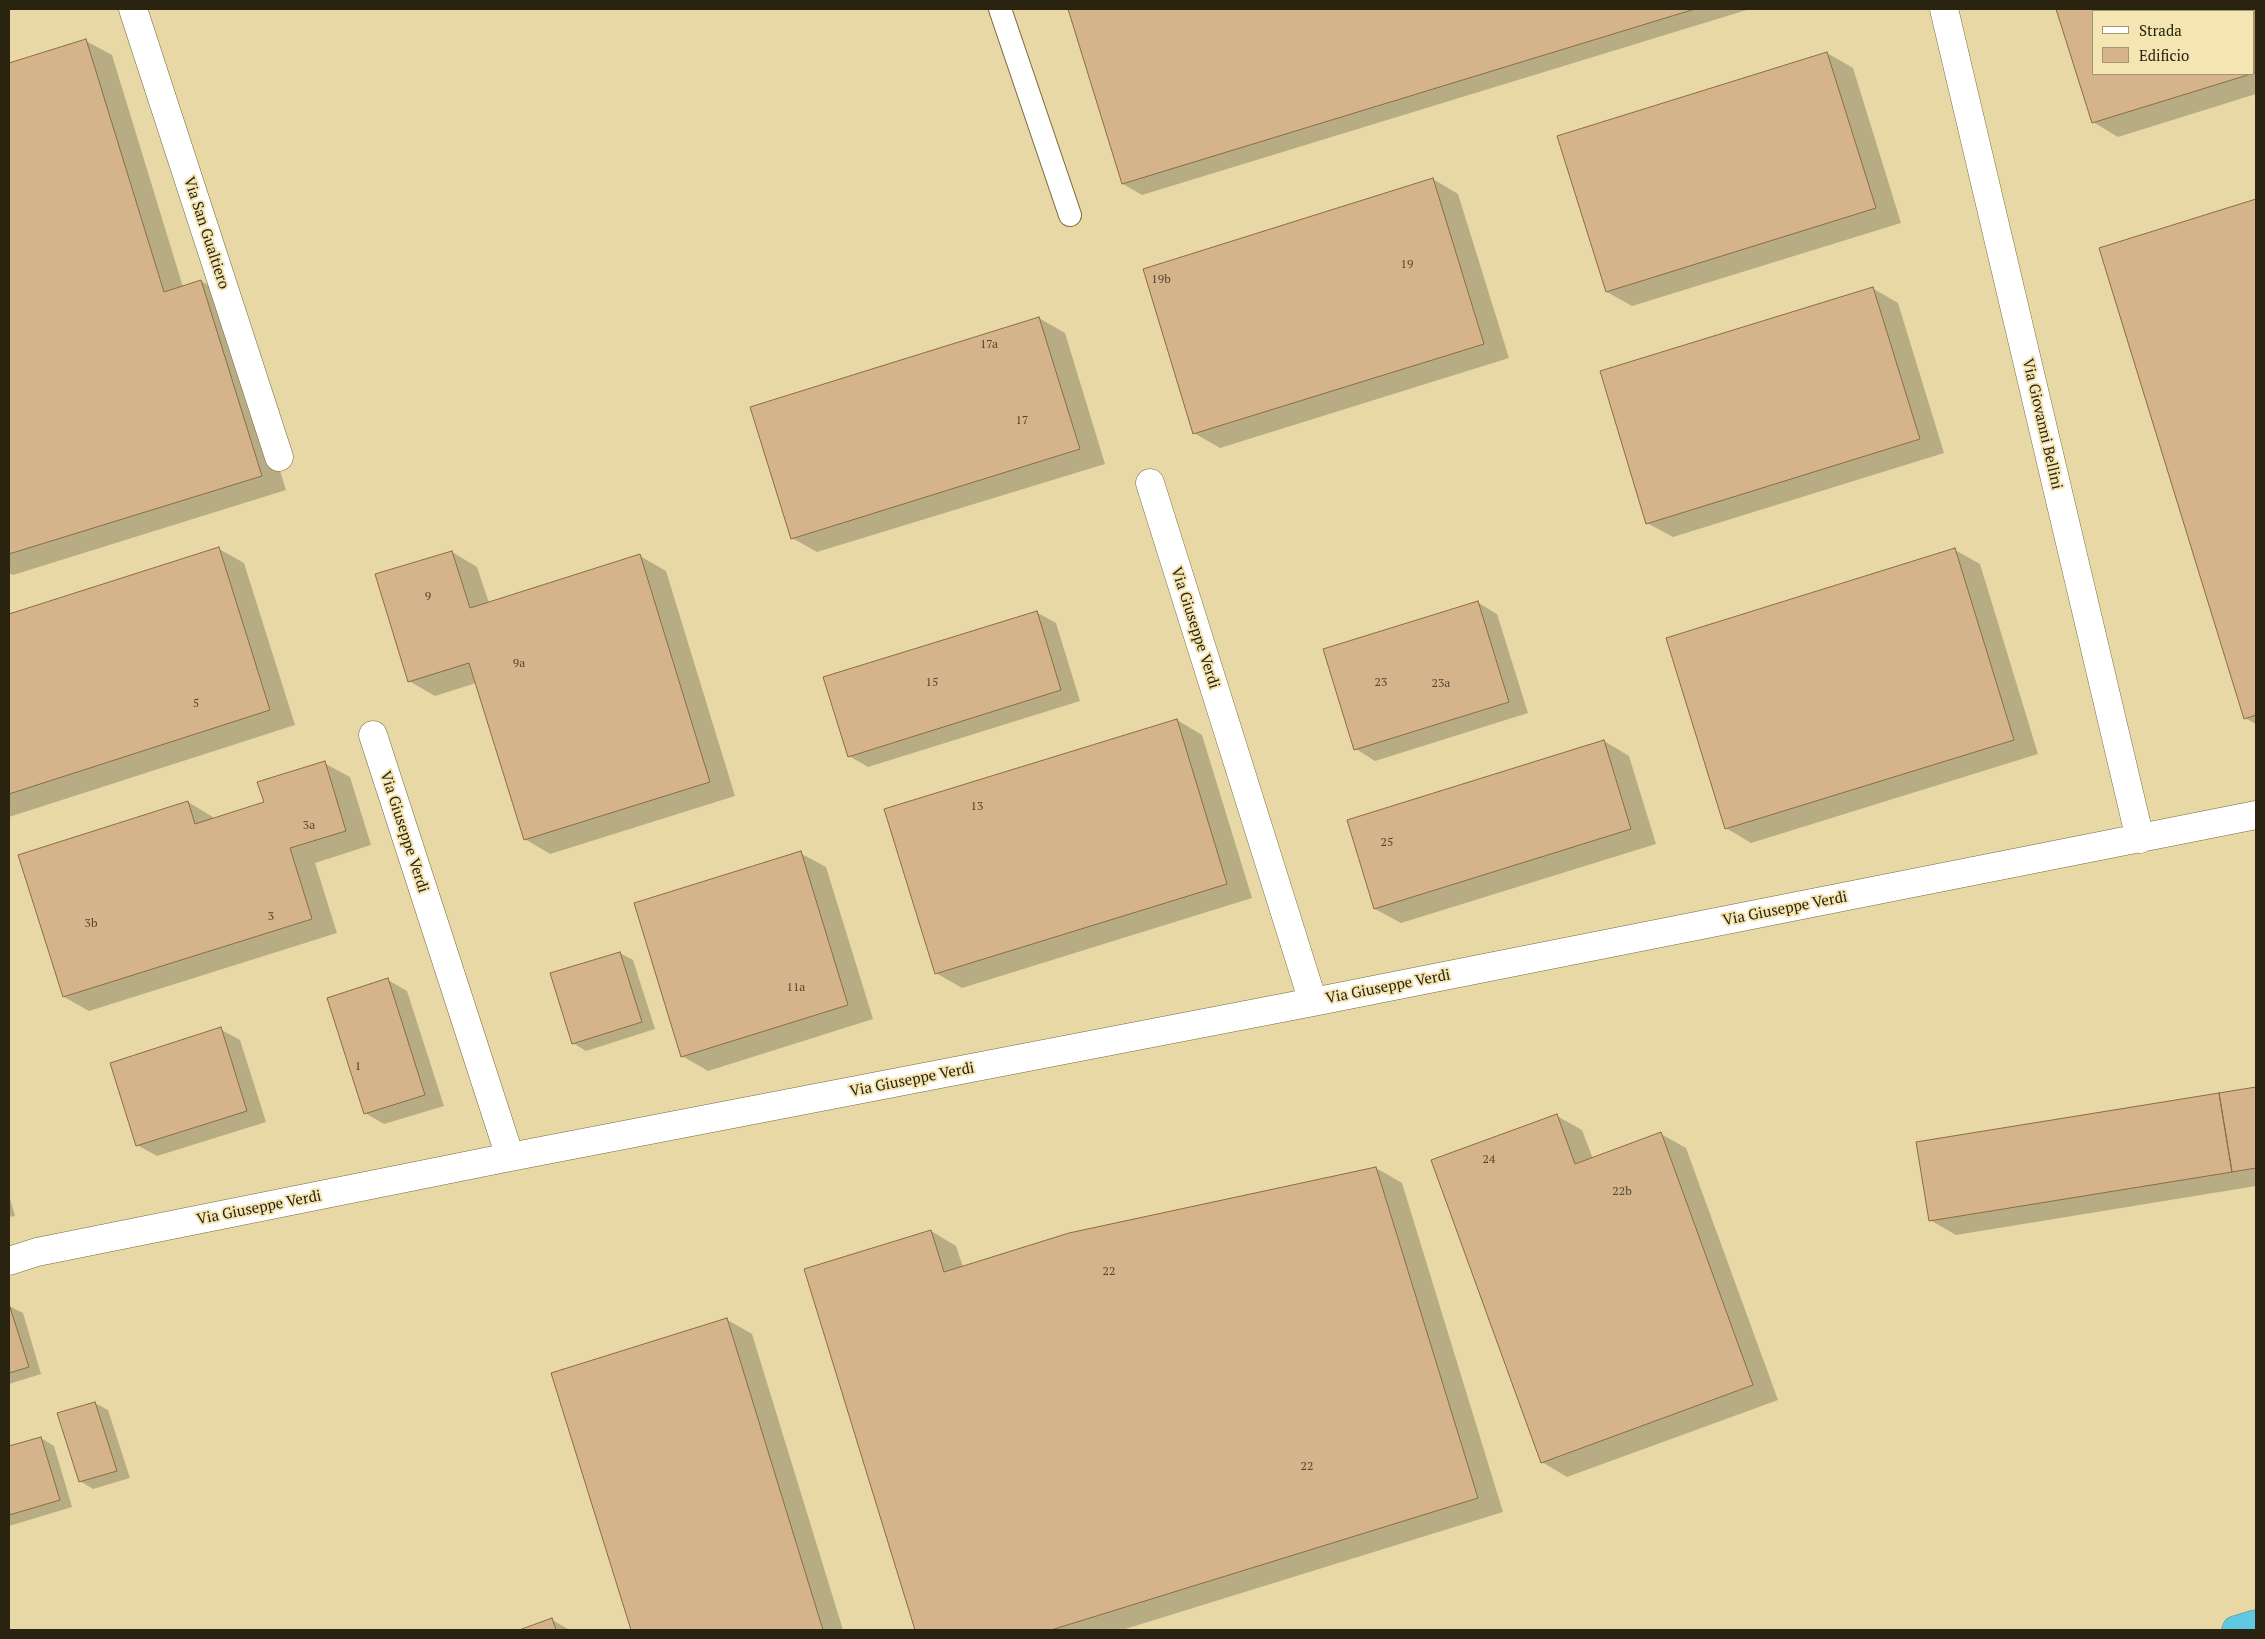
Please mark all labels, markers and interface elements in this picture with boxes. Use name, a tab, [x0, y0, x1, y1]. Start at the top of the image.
legend	[2092, 10, 2255, 75]
text: Strada	[2139, 20, 2182, 40]
text: Edificio	[2139, 45, 2189, 65]
street label: Via San Gualtiero	[179, 175, 233, 291]
house number: 19	[1401, 258, 1413, 272]
house number: 19b	[1151, 273, 1171, 287]
house number: 17a	[980, 338, 998, 352]
street label: Via Giovanni Bellini	[2018, 357, 2066, 491]
house number: 17	[1016, 414, 1028, 428]
street label: Via Giuseppe Verdi	[1167, 565, 1223, 691]
house number: 9	[425, 590, 431, 604]
house number: 9a	[513, 657, 525, 671]
house number: 15	[926, 676, 938, 690]
house number: 23	[1375, 676, 1387, 690]
house number: 23a	[1432, 677, 1450, 691]
house number: 5	[193, 697, 199, 711]
street label: Via Giuseppe Verdi	[376, 769, 432, 895]
house number: 13	[971, 800, 983, 814]
house number: 3a	[303, 819, 315, 833]
house number: 25	[1381, 836, 1393, 850]
street label: Via Giuseppe Verdi	[1721, 888, 1849, 930]
house number: 3	[268, 910, 274, 924]
house number: 3b	[85, 917, 97, 931]
street label: Via Giuseppe Verdi	[1324, 966, 1452, 1008]
house number: 11a	[787, 981, 805, 995]
street label: Via Giuseppe Verdi	[848, 1059, 976, 1101]
house number: 1	[355, 1060, 361, 1074]
house number: 24	[1483, 1153, 1495, 1167]
house number: 22b	[1612, 1185, 1632, 1199]
street label: Via Giuseppe Verdi	[195, 1187, 323, 1229]
house number: 22	[1103, 1265, 1115, 1279]
house number: 22	[1301, 1460, 1313, 1474]

